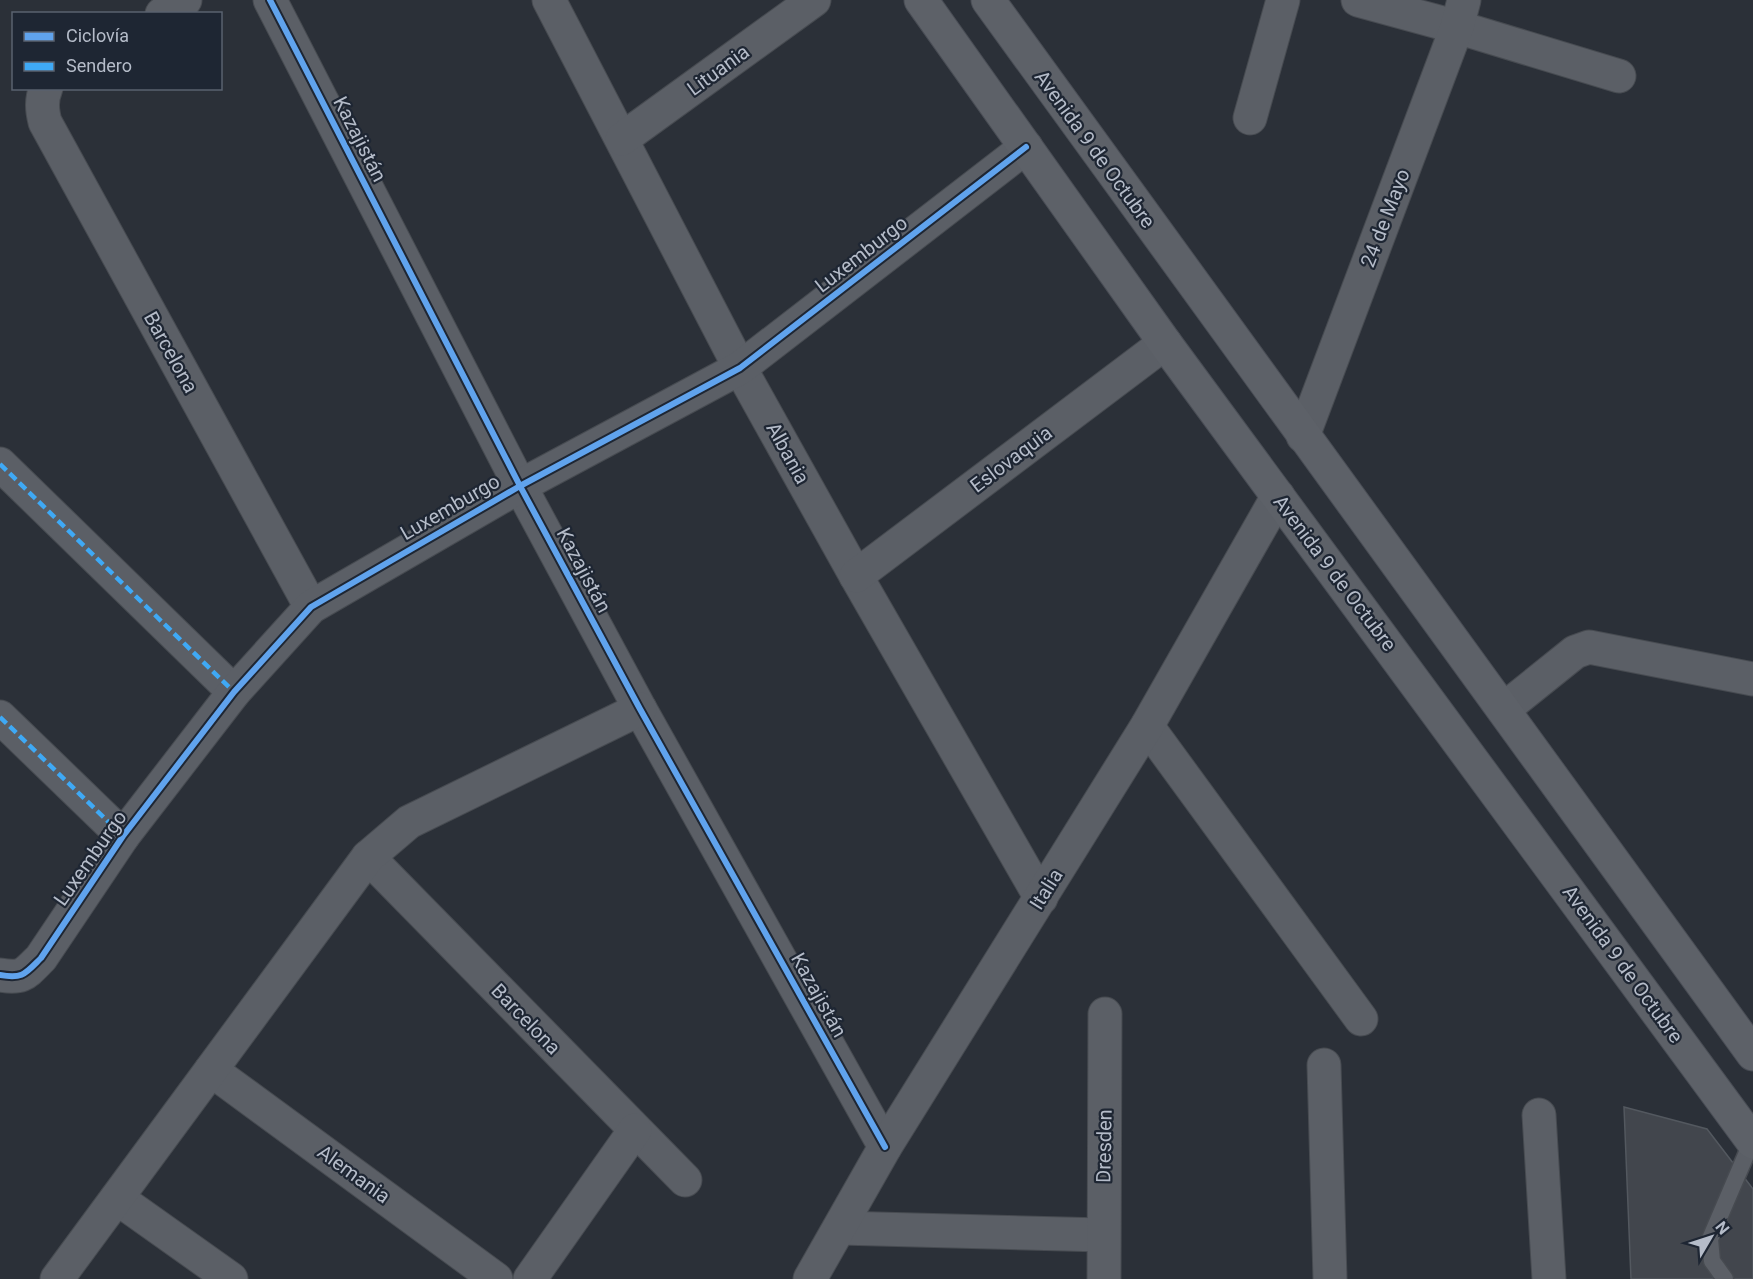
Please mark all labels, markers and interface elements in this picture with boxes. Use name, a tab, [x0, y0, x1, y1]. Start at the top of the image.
legend	[12, 12, 222, 90]
text: Ciclovía	[66, 25, 129, 46]
street label: Lituania	[682, 39, 754, 101]
text: Sendero	[66, 55, 132, 76]
street label: Avenida 9 de Octubre	[1030, 65, 1160, 233]
street label: Kazajistán	[328, 92, 392, 186]
street label: 24 de Mayo	[1355, 166, 1415, 270]
street label: Luxemburgo	[810, 210, 912, 298]
street label: Barcelona	[139, 307, 203, 397]
street label: Albania	[761, 418, 815, 488]
street label: Eslovaquia	[965, 420, 1057, 498]
street label: Luxemburgo	[396, 469, 504, 545]
street label: Avenida 9 de Octubre	[1269, 490, 1401, 656]
street label: Kazajistán	[552, 523, 616, 617]
street label: Luxemburgo	[48, 806, 132, 910]
street label: Italia	[1024, 864, 1068, 914]
street label: Avenida 9 de Octubre	[1558, 880, 1688, 1048]
street label: Kazajistán	[786, 949, 852, 1041]
street label: Barcelona	[486, 979, 566, 1059]
street label: Dresden	[1091, 1109, 1117, 1183]
street label: Alemania	[313, 1140, 395, 1208]
north arrow	[1681, 1207, 1741, 1267]
text: N	[1711, 1218, 1733, 1238]

